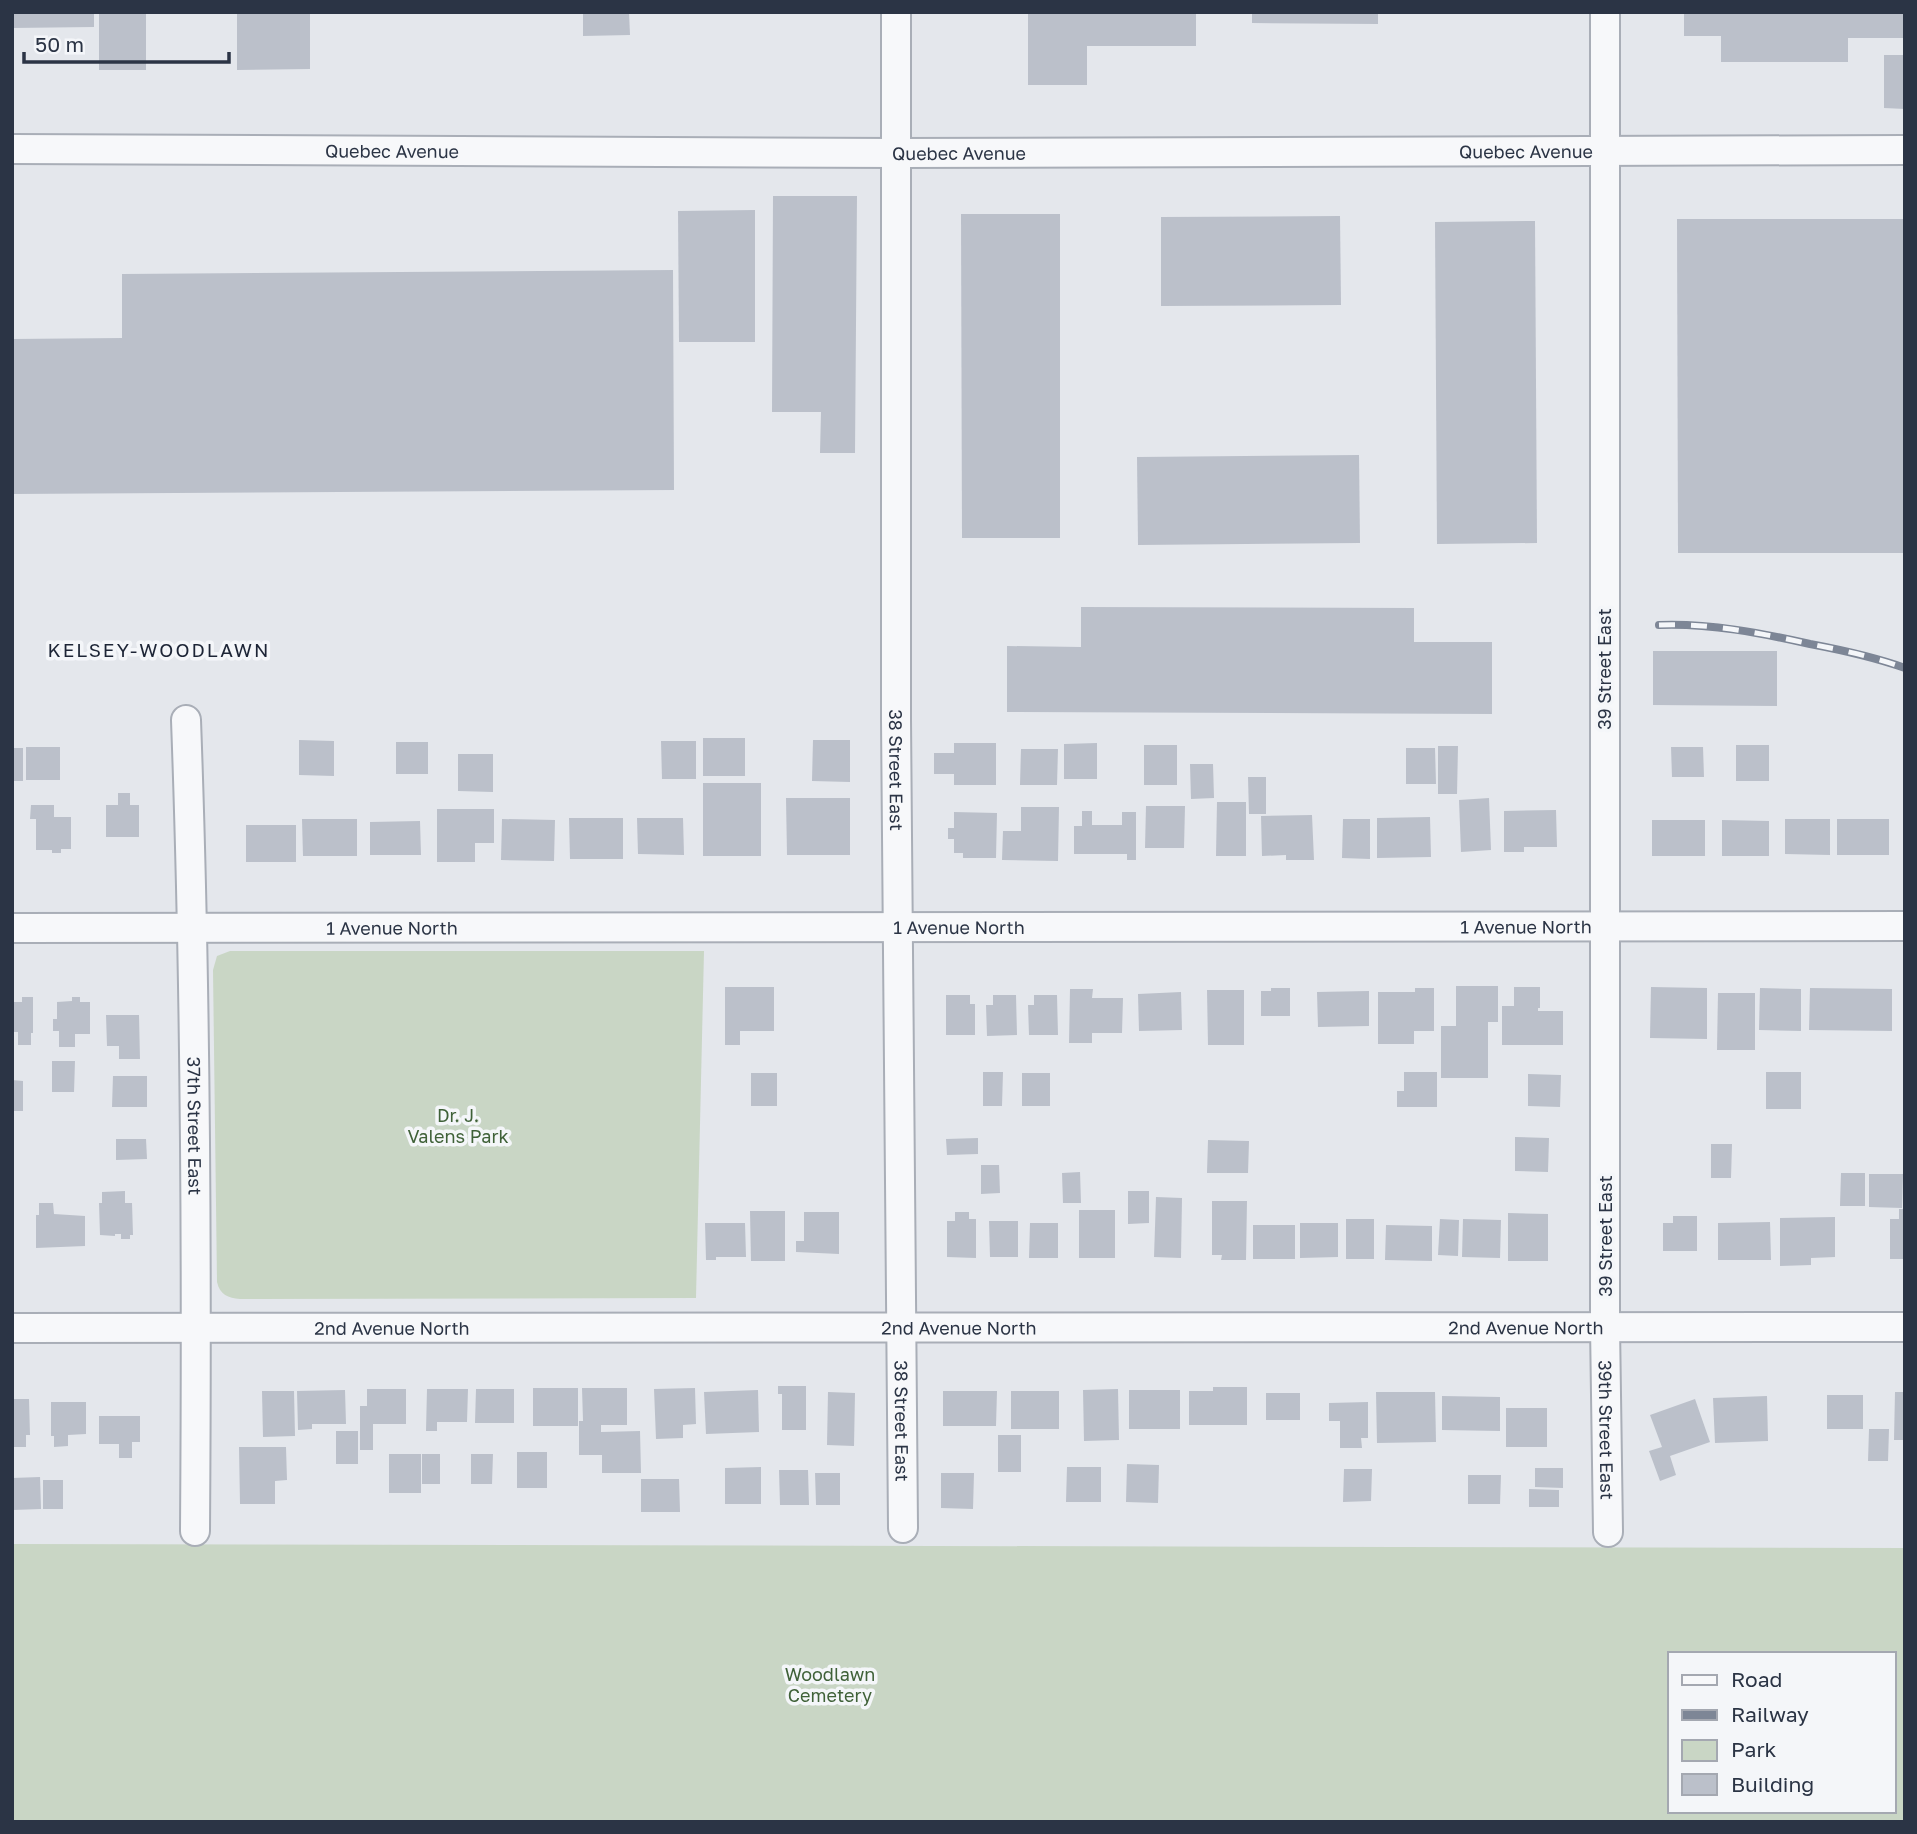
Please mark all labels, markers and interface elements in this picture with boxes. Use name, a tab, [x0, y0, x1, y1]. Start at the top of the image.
scale bar	[24, 21, 229, 65]
text: 50 m	[35, 31, 84, 57]
street label: Quebec Avenue	[325, 139, 459, 162]
street label: Quebec Avenue	[1459, 140, 1593, 162]
street label: Quebec Avenue	[892, 142, 1026, 164]
street label: 39 Street East	[1593, 608, 1615, 730]
district label: KELSEY-WOODLAWN	[48, 638, 270, 661]
street label: 38 Street East	[885, 709, 908, 831]
street label: 1 Avenue North	[1460, 915, 1592, 937]
street label: 1 Avenue North	[893, 916, 1025, 938]
street label: 1 Avenue North	[326, 917, 458, 939]
street label: 37th Street East	[183, 1057, 207, 1195]
park label: Dr. J. Valens Park	[407, 1104, 509, 1147]
street label: 39 Street East	[1594, 1175, 1616, 1297]
street label: 2nd Avenue North	[881, 1316, 1037, 1339]
street label: 2nd Avenue North	[1448, 1316, 1604, 1338]
street label: 2nd Avenue North	[314, 1317, 470, 1339]
street label: 38 Street East	[891, 1360, 914, 1482]
street label: 39th Street East	[1594, 1360, 1619, 1500]
legend	[1668, 1652, 1896, 1813]
park label: Woodlawn Cemetery	[785, 1663, 875, 1706]
text: Road	[1731, 1666, 1782, 1692]
text: Railway	[1731, 1701, 1809, 1727]
text: Park	[1731, 1736, 1777, 1762]
text: Building	[1731, 1771, 1814, 1797]

